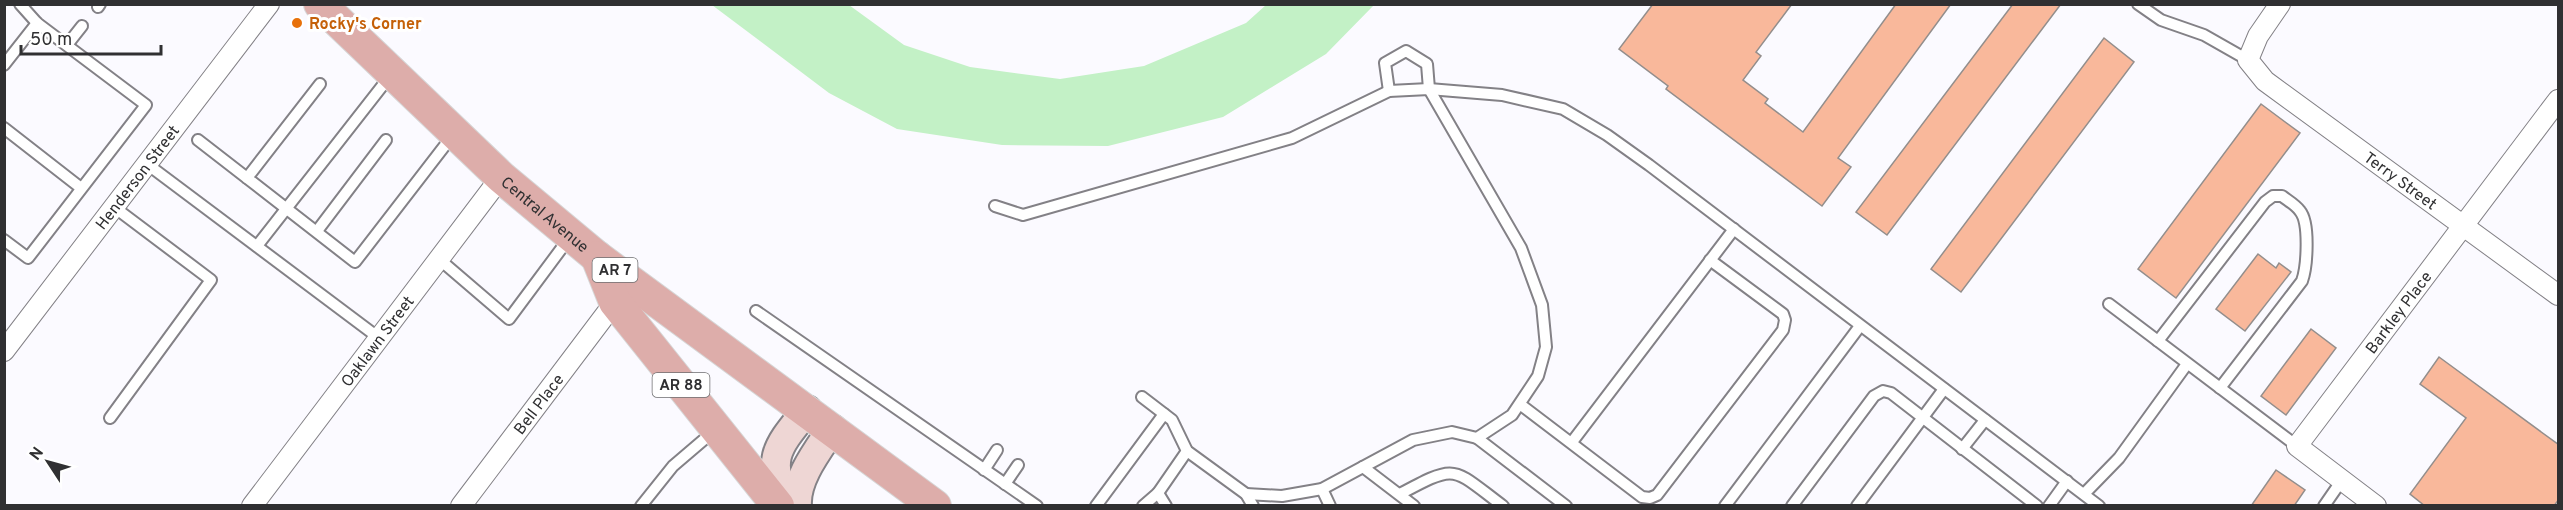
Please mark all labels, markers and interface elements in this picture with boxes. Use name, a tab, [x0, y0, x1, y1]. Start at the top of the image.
place label: Rocky's Corner	[309, 15, 422, 35]
marker: Rocky's Corner	[290, 16, 304, 30]
scale bar	[21, 18, 160, 56]
text: 50 m	[30, 29, 72, 52]
street label: Henderson Street	[92, 122, 185, 234]
street label: Terry Street	[2359, 148, 2440, 215]
street label: Central Avenue	[496, 173, 592, 258]
road number: AR 7	[592, 258, 638, 282]
street label: Barkley Place	[2362, 268, 2437, 359]
street label: Oaklawn Street	[338, 293, 419, 392]
street label: Bell Place	[510, 371, 569, 439]
road number: AR 88	[652, 373, 710, 397]
north arrow	[18, 432, 78, 492]
text: N	[26, 444, 49, 465]

